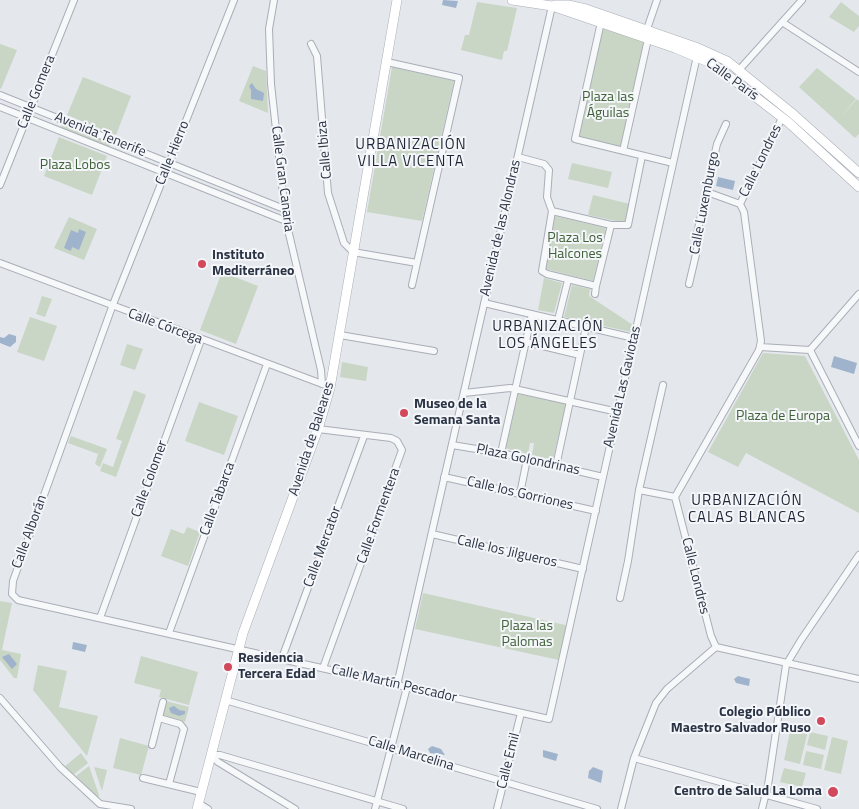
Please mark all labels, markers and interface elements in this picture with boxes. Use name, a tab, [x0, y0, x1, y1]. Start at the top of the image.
street label: Calle Gomera	[15, 53, 59, 131]
street label: Calle París	[702, 55, 762, 105]
park label: Plaza las Águilas	[582, 90, 634, 122]
street label: Avenida Tenerife	[52, 109, 148, 161]
street label: Calle Hierro	[153, 118, 193, 188]
street label: Calle Ibiza	[314, 120, 336, 180]
street label: Calle Londres	[736, 122, 786, 200]
street label: Calle Gran Canaria	[267, 125, 297, 233]
district label: URBANIZACIÓN VILLA VICENTA	[354, 136, 468, 171]
street label: Calle Luxemburgo	[687, 150, 723, 256]
park label: Plaza Lobos	[40, 158, 110, 174]
street label: Avenida de las Alondras	[477, 158, 525, 298]
park label: Plaza Los Halcones	[547, 231, 603, 264]
place label: Instituto Mediterráneo	[212, 248, 295, 280]
marker: Instituto Mediterráneo	[196, 258, 208, 270]
street label: Calle Córcega	[125, 306, 205, 348]
district label: URBANIZACIÓN LOS ÁNGELES	[491, 318, 605, 353]
street label: Avenida Las Gaviotas	[601, 325, 645, 449]
street label: Avenida de Baleares	[286, 380, 338, 498]
place label: Museo de la Semana Santa	[414, 397, 500, 430]
marker: Museo de la Semana Santa	[398, 407, 410, 419]
park label: Plaza de Europa	[736, 409, 830, 425]
street label: Calle Colomer	[128, 438, 172, 520]
street label: Plaza Golondrinas	[475, 441, 581, 479]
street label: Calle Tabarca	[197, 460, 239, 538]
street label: Calle Formentera	[354, 466, 404, 566]
street label: Calle los Gorriones	[465, 474, 575, 514]
district label: URBANIZACIÓN CALAS BLANCAS	[686, 492, 808, 527]
street label: Calle Alborán	[9, 493, 51, 571]
street label: Calle Mercator	[301, 504, 345, 590]
street label: Calle los Jilgueros	[455, 532, 559, 572]
street label: Calle Londres	[677, 536, 713, 616]
park label: Plaza las Palomas	[501, 619, 553, 652]
place label: Residencia Tercera Edad	[238, 651, 316, 684]
marker: Residencia Tercera Edad	[222, 661, 234, 673]
street label: Calle Martín Pescador	[330, 661, 458, 707]
place label: Colegio Público Maestro Salvador Ruso	[671, 705, 811, 738]
marker: Colegio Público Maestro Salvador Ruso	[815, 715, 827, 727]
street label: Calle Emil	[494, 731, 524, 791]
street label: Calle Marcelina	[366, 733, 456, 775]
place label: Centro de Salud La Loma	[674, 784, 822, 800]
marker: Centro de Salud La Loma	[826, 785, 840, 799]

